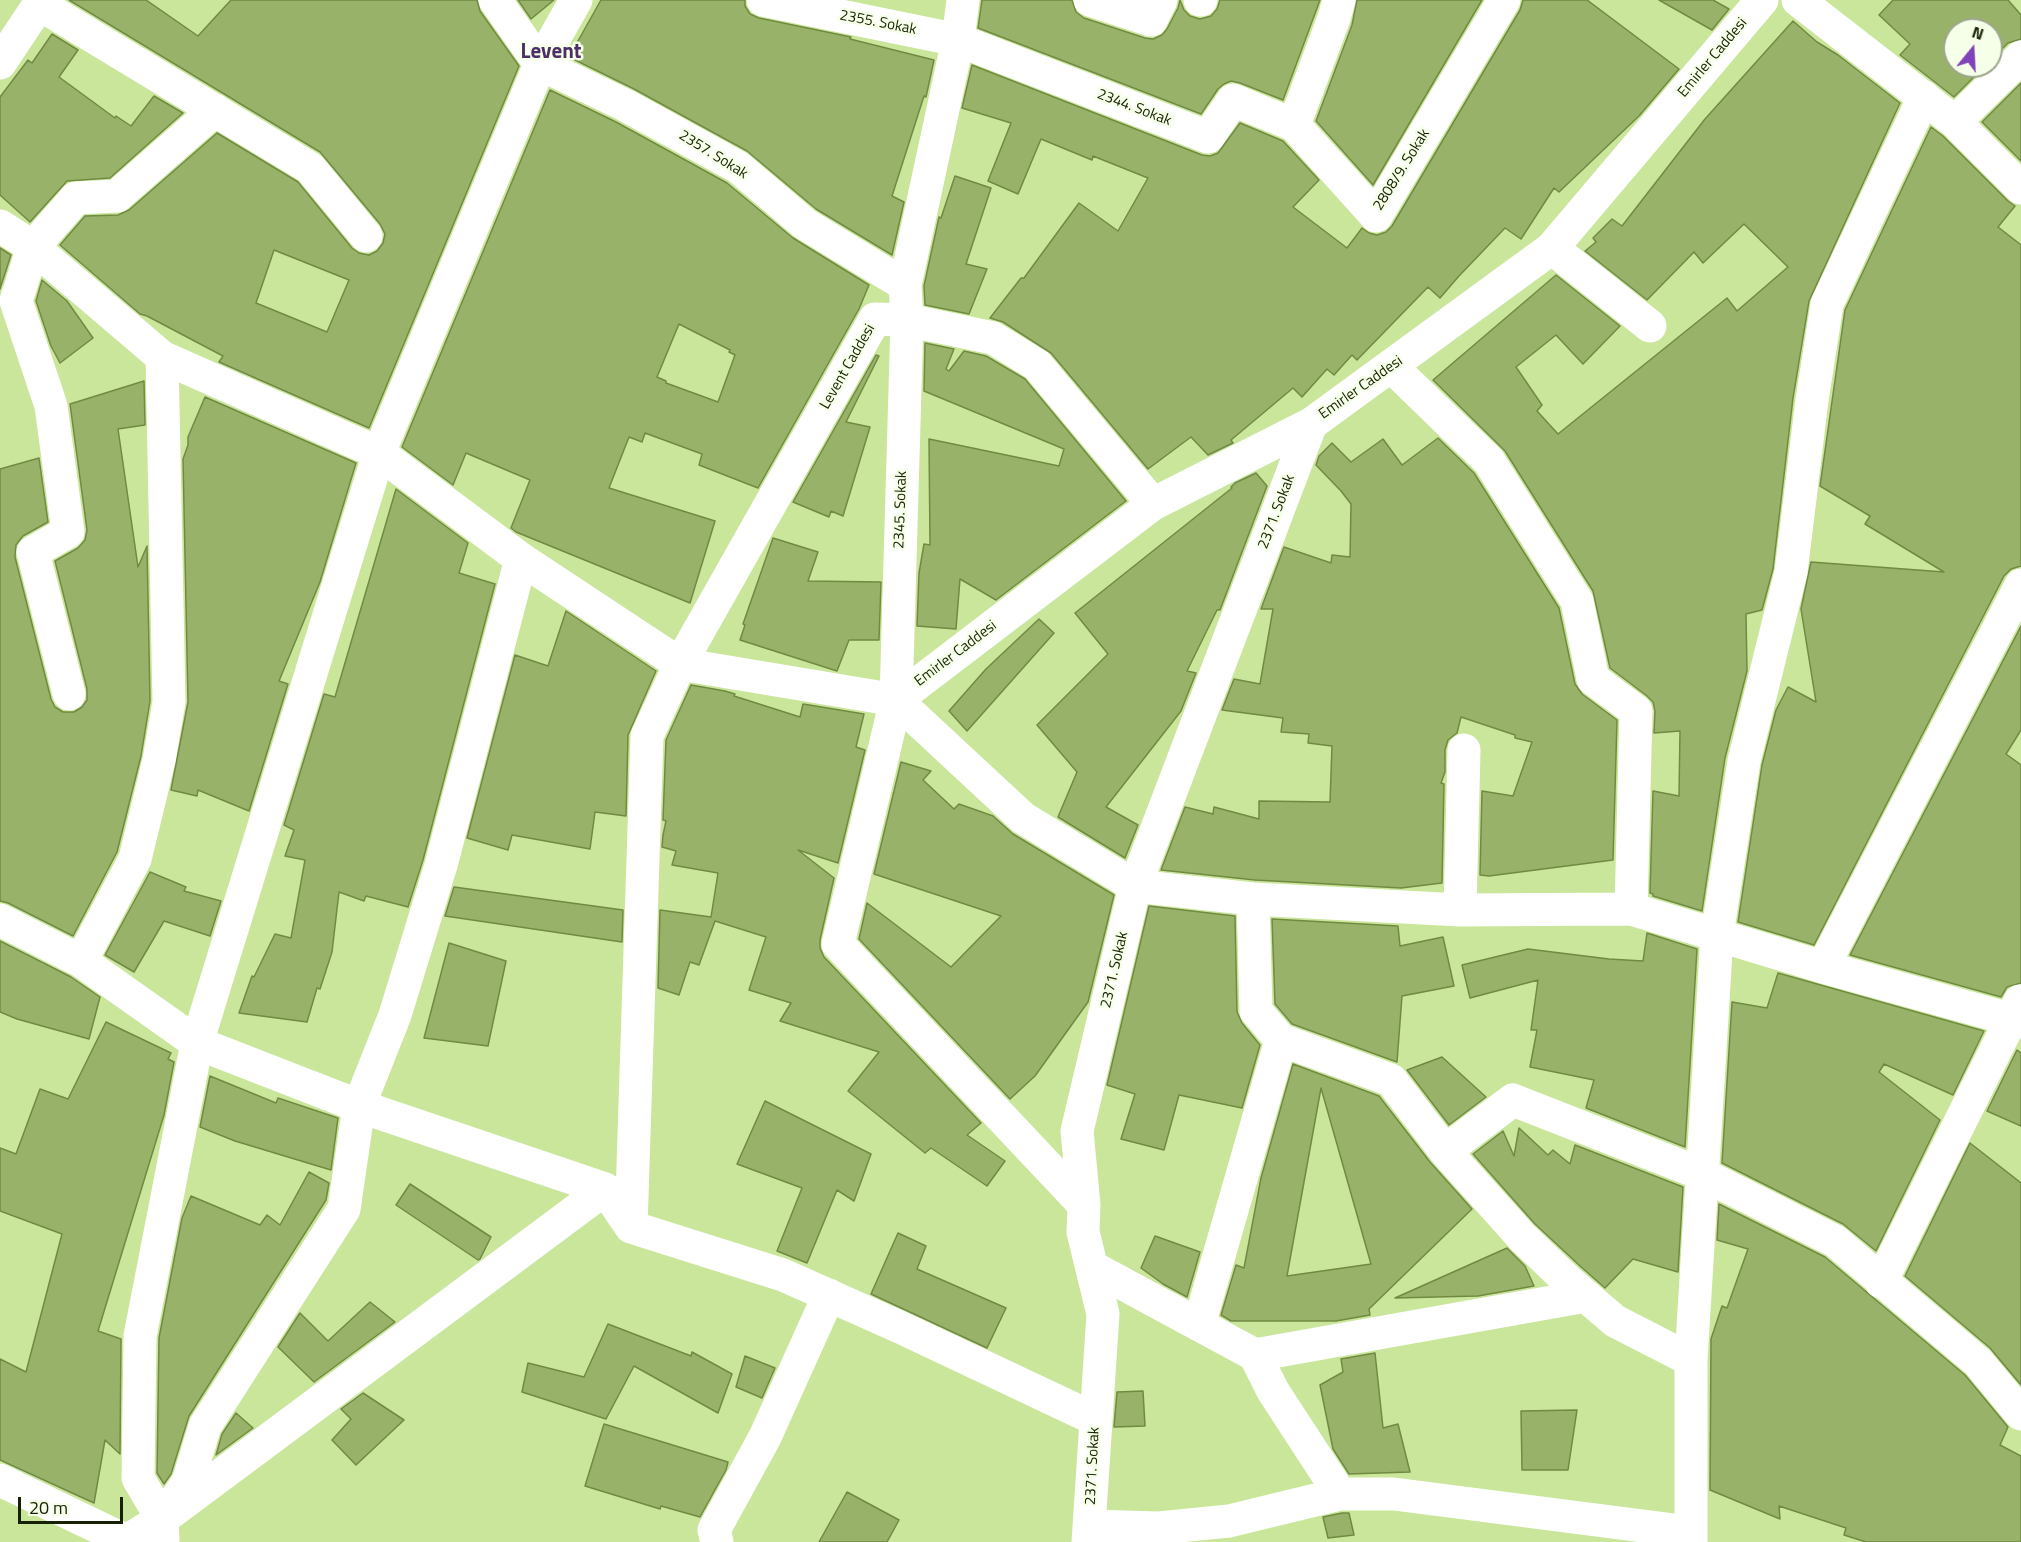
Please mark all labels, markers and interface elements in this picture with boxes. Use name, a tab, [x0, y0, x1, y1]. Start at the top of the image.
street label: 2355. Sokak	[838, 7, 918, 39]
street label: Emirler Caddesi	[1675, 15, 1751, 101]
north arrow	[1943, 18, 2003, 78]
text: N	[1969, 20, 1987, 46]
district label: Levent	[521, 40, 581, 66]
street label: 2344. Sokak	[1094, 86, 1174, 130]
street label: 2808/9. Sokak	[1370, 126, 1434, 214]
street label: 2357. Sokak	[675, 127, 751, 183]
street label: Levent Caddesi	[816, 321, 880, 413]
street label: Emirler Caddesi	[1316, 352, 1406, 424]
street label: 2345. Sokak	[891, 471, 911, 549]
street label: 2371. Sokak	[1255, 472, 1299, 552]
street label: Emirler Caddesi	[911, 617, 1001, 691]
street label: 2371. Sokak	[1097, 930, 1133, 1010]
street label: 2371. Sokak	[1082, 1427, 1104, 1505]
scale bar	[21, 1485, 126, 1523]
text: 20 m	[29, 1494, 68, 1521]

